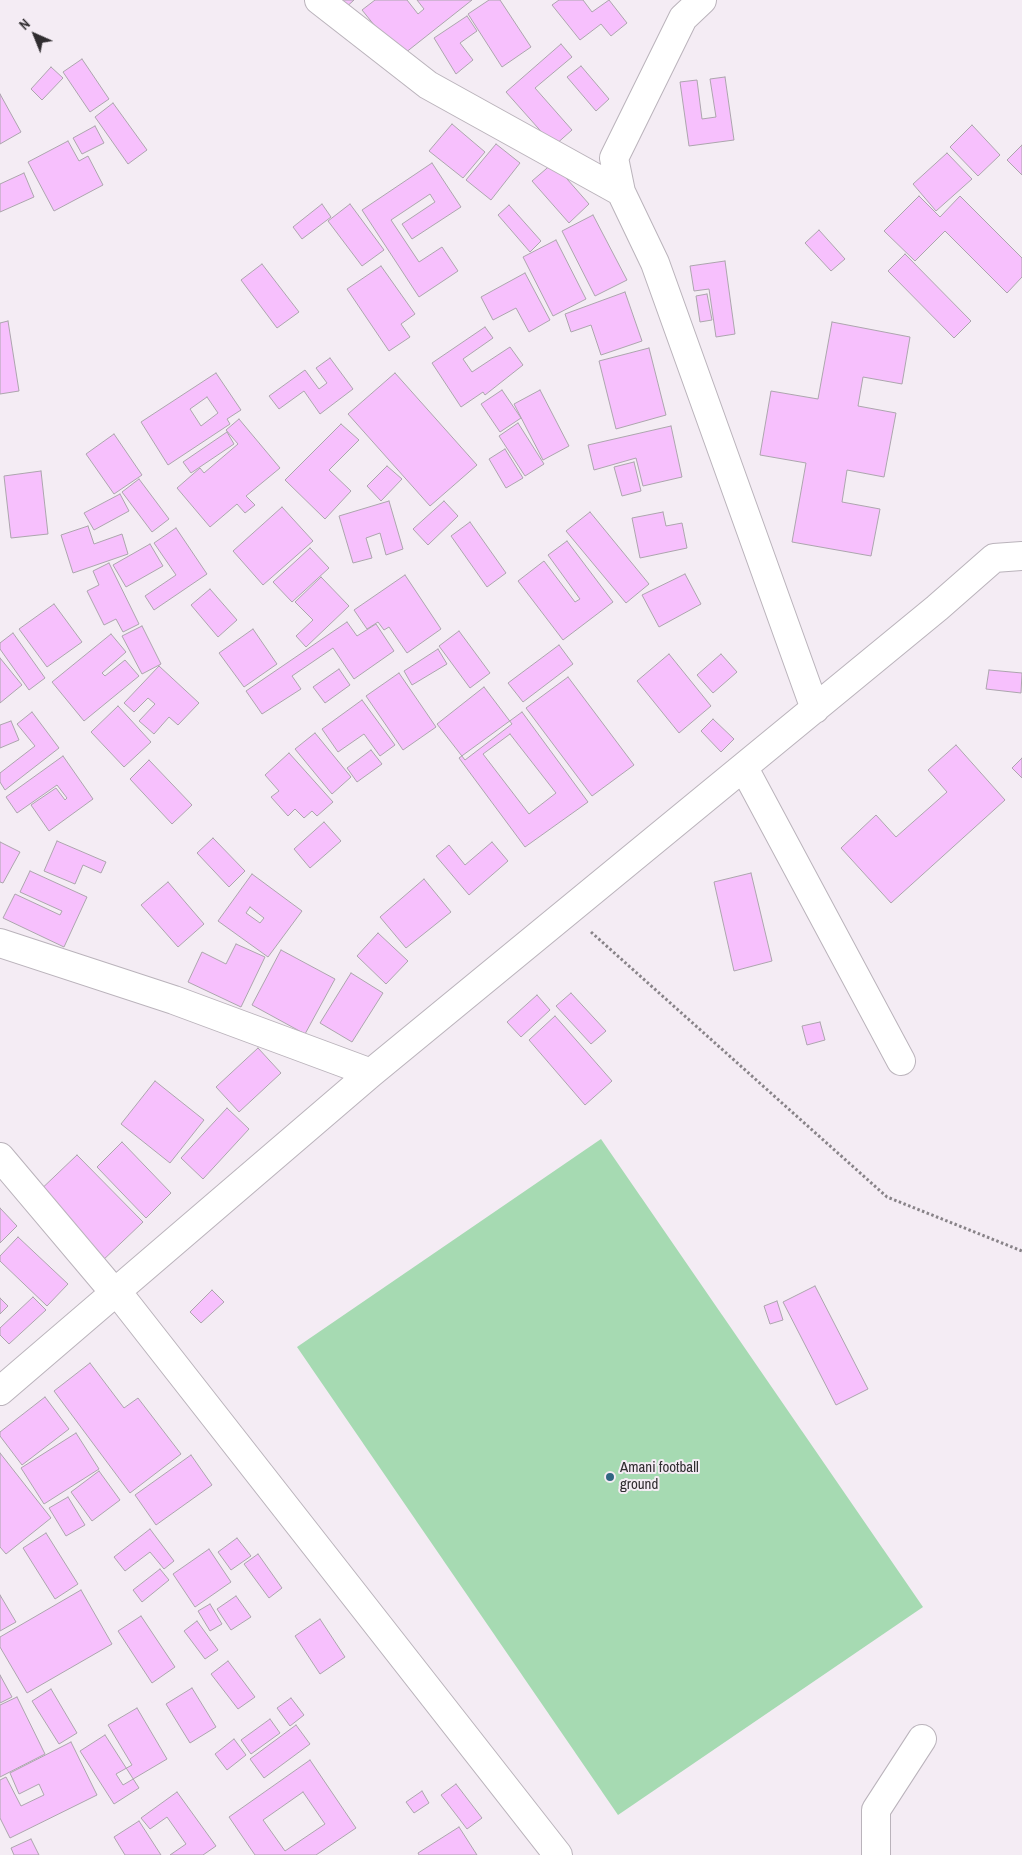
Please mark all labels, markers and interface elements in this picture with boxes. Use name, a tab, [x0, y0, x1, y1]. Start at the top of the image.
north arrow	[10, 10, 60, 60]
text: N	[15, 15, 34, 34]
place label: Amani football ground	[620, 1459, 699, 1494]
marker: Amani football ground	[604, 1471, 616, 1483]

